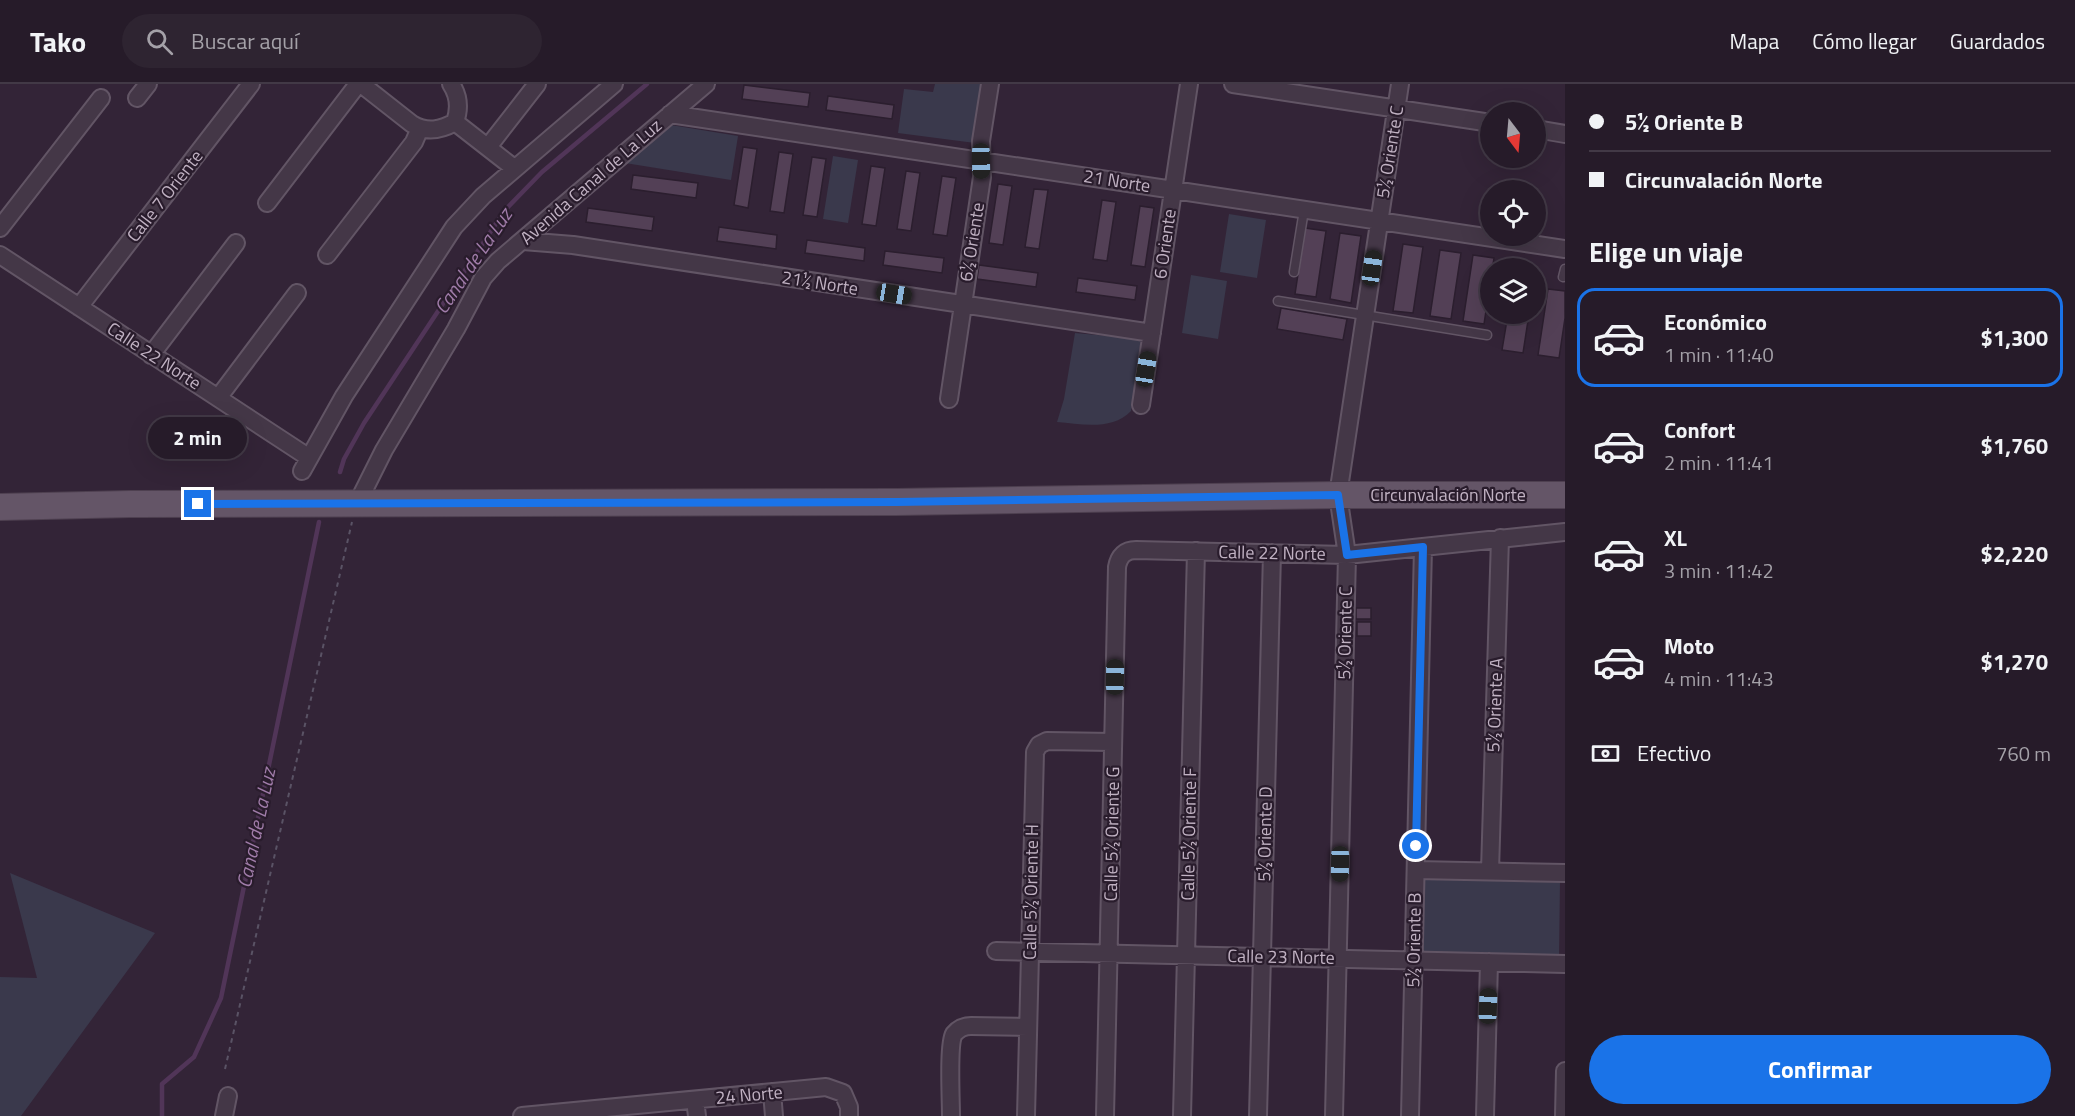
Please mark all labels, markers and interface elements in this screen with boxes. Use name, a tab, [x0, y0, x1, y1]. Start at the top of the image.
search box	[122, 14, 542, 68]
text: Tako	[30, 20, 86, 63]
text: Buscar aquí	[191, 24, 299, 58]
icon: search	[143, 25, 176, 58]
text: Mapa	[1730, 25, 1779, 57]
text: Cómo llegar	[1812, 25, 1917, 57]
text: Guardados	[1950, 25, 2045, 57]
north arrow	[1480, 102, 1546, 168]
map controls	[1480, 102, 1546, 324]
street label: 5½ Oriente C	[1369, 103, 1410, 200]
text: 5½ Oriente B	[1625, 105, 1743, 139]
street label: Avenida Canal de La Luz	[514, 112, 668, 251]
car	[972, 143, 990, 179]
street label: Calle 7 Oriente	[120, 144, 209, 247]
street label: 21 Norte	[1082, 162, 1152, 199]
text: Circunvalación Norte	[1625, 163, 1823, 197]
button: locate	[1480, 180, 1546, 246]
water label: Canal de La Luz	[426, 200, 520, 320]
street label: 6½ Oriente	[952, 200, 991, 283]
street label: 6 Oriente	[1146, 207, 1183, 281]
text: Elige un viaje	[1589, 231, 1743, 272]
car	[1361, 249, 1383, 287]
button: layers	[1480, 258, 1546, 324]
street label: 21½ Norte	[780, 263, 860, 302]
car	[875, 282, 913, 306]
text: Económico	[1664, 305, 1767, 339]
icon: car	[1592, 311, 1646, 365]
street label: Calle 22 Norte	[102, 315, 207, 396]
text: $1,300	[1981, 321, 2048, 355]
text: 1 min · 11:40	[1664, 339, 1774, 370]
car	[1134, 350, 1158, 388]
text: Confort	[1664, 413, 1735, 447]
callout: 2 min	[148, 417, 248, 459]
icon: car	[1592, 419, 1646, 473]
text: 2 min	[173, 422, 222, 453]
text: $1,760	[1981, 429, 2048, 463]
text: 2 min · 11:41	[1664, 447, 1774, 478]
street label: Circunvalación Norte	[1370, 481, 1526, 508]
route end	[184, 490, 211, 517]
text: XL	[1664, 521, 1687, 555]
icon: car	[1592, 527, 1646, 581]
text: $2,220	[1981, 537, 2048, 571]
street label: Calle 22 Norte	[1218, 538, 1326, 567]
text: 3 min · 11:42	[1664, 555, 1774, 586]
street label: 5½ Oriente C	[1330, 586, 1359, 680]
text: Moto	[1664, 629, 1714, 663]
icon: car	[1592, 635, 1646, 689]
text: $1,270	[1981, 645, 2048, 679]
street label: 5½ Oriente A	[1479, 657, 1510, 753]
car	[1106, 659, 1124, 695]
text: 4 min · 11:43	[1664, 663, 1774, 694]
text: Efectivo	[1637, 736, 1711, 770]
icon: cash	[1589, 737, 1622, 770]
text: 760 m	[1996, 738, 2051, 769]
water label: Canal de La Luz	[228, 763, 284, 891]
street label: Calle 5½ Oriente G	[1097, 766, 1126, 902]
street label: Calle 5½ Oriente F	[1174, 767, 1203, 901]
street label: 5½ Oriente D	[1250, 786, 1279, 882]
street label: Calle 5½ Oriente H	[1016, 824, 1045, 960]
route start	[1402, 832, 1429, 859]
car	[1331, 846, 1349, 882]
street label: 5½ Oriente B	[1399, 892, 1428, 988]
street label: Calle 23 Norte	[1227, 942, 1335, 971]
car	[1478, 988, 1498, 1024]
button: Confirmar	[1589, 1035, 2051, 1104]
street label: 24 Norte	[714, 1078, 784, 1111]

